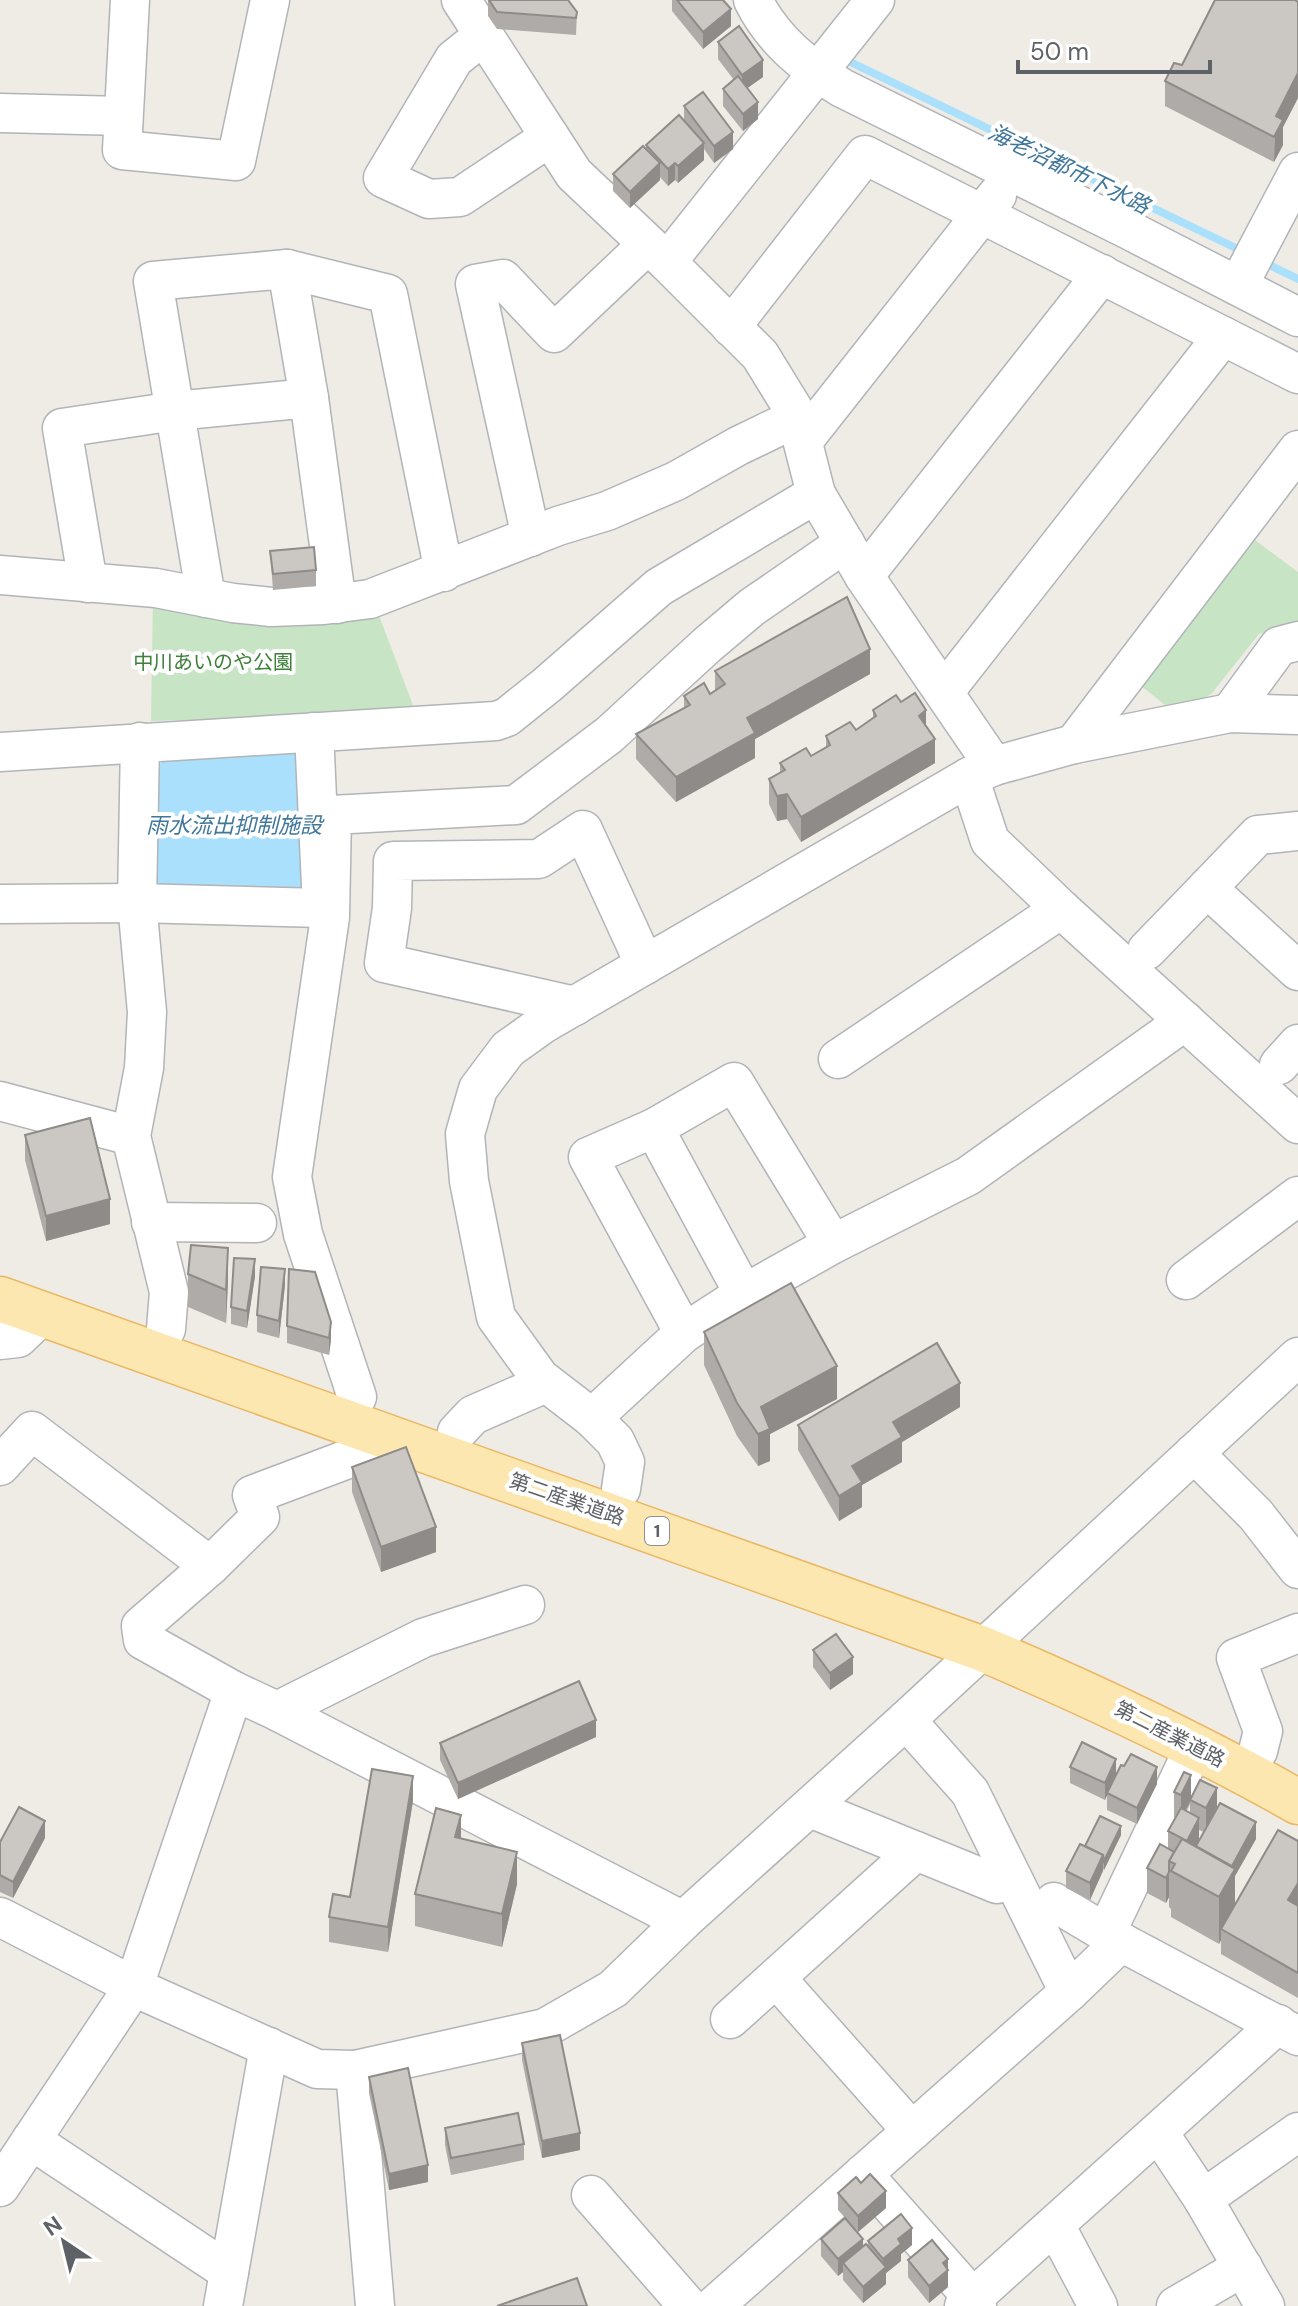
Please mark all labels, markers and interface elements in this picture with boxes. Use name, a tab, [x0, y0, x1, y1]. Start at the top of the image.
scale bar	[1018, 24, 1210, 74]
text: 50 m	[1030, 36, 1089, 67]
water label: 海老沼都市下水路	[984, 117, 1156, 221]
park label: 中川あいのや公園	[133, 649, 293, 675]
water label: 雨水流出抑制施設	[146, 811, 325, 840]
street label: 第二産業道路	[506, 1467, 628, 1531]
road number: 1	[645, 1517, 669, 1545]
street label: 第二産業道路	[1111, 1695, 1229, 1773]
north arrow	[24, 2202, 104, 2282]
text: N	[38, 2210, 68, 2243]

